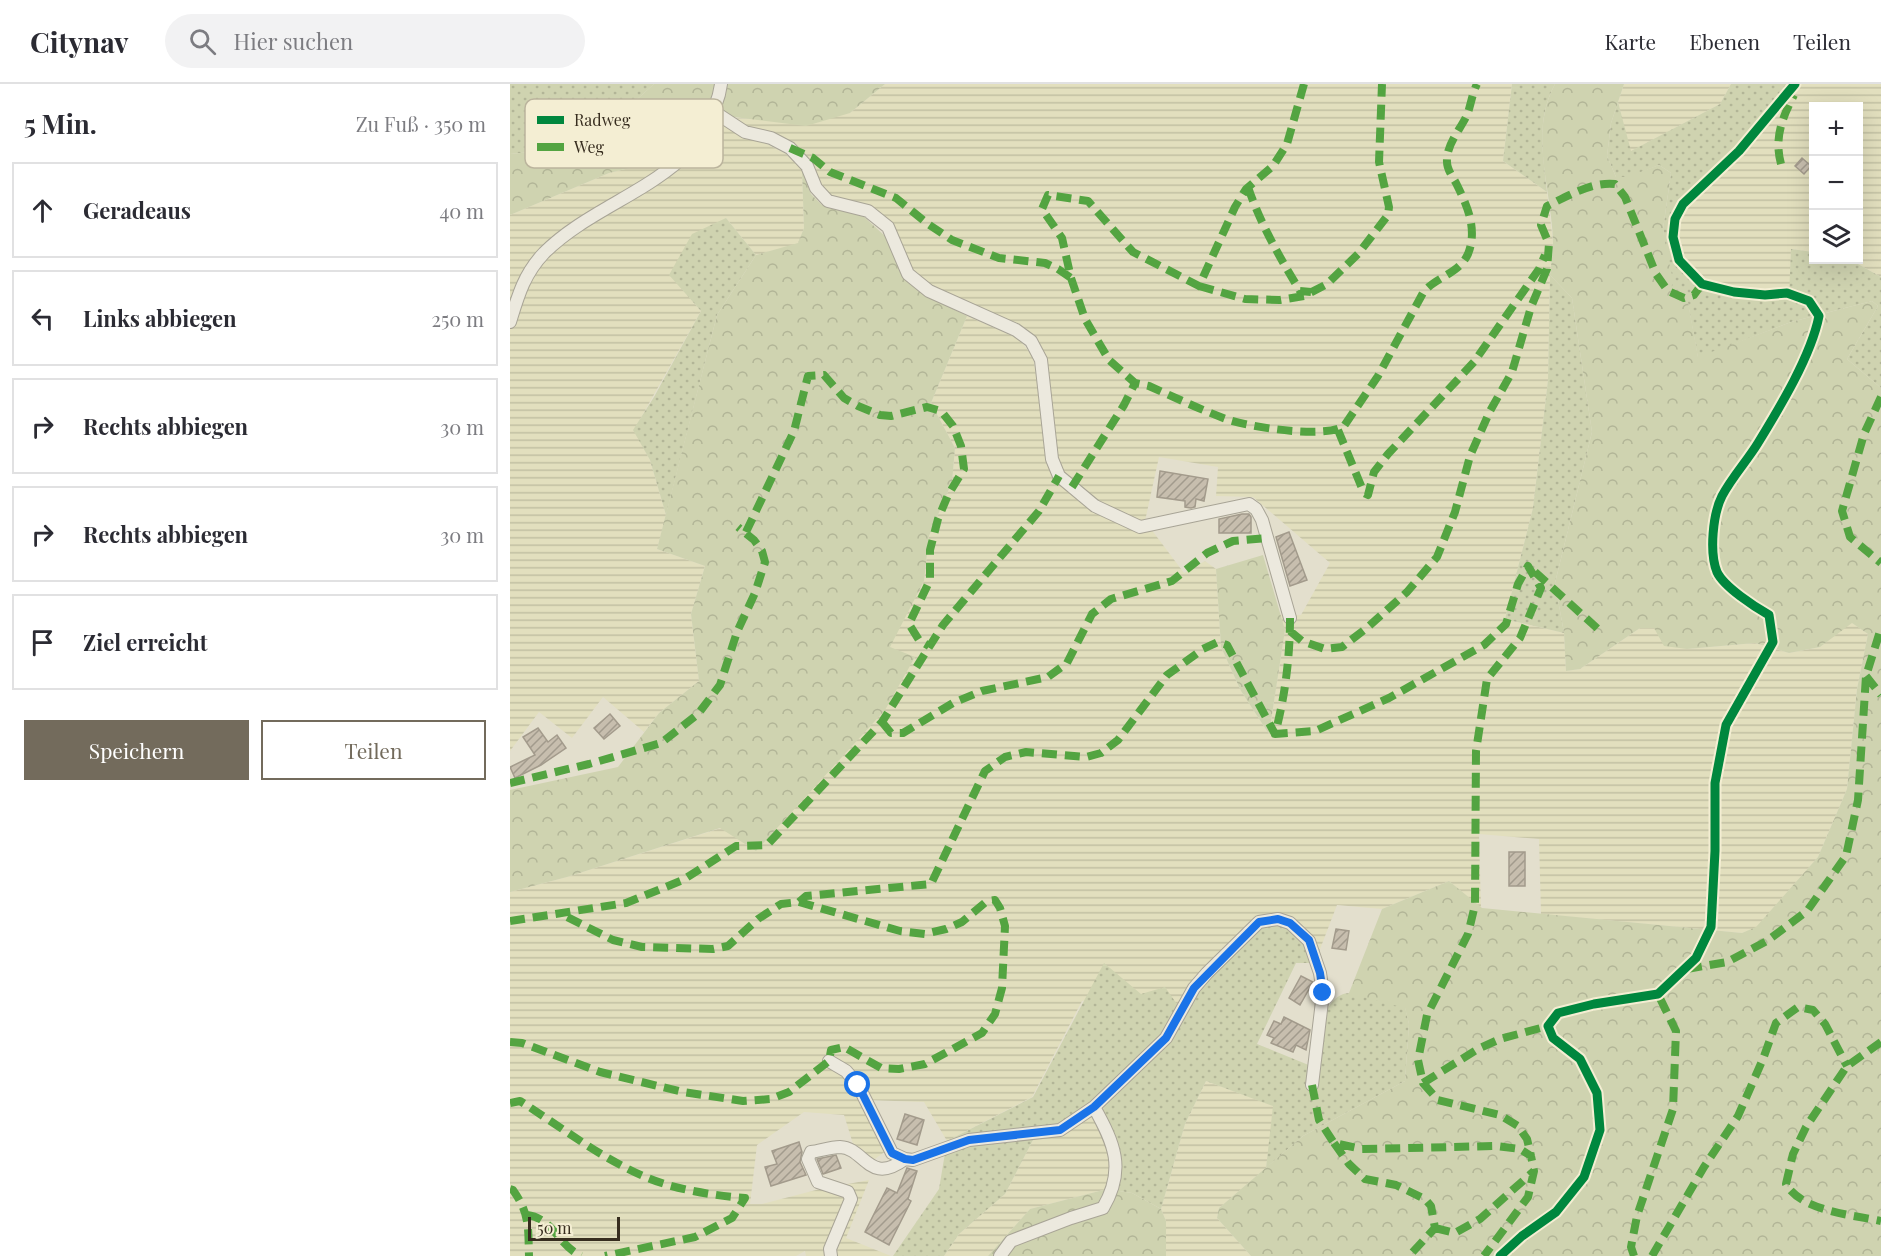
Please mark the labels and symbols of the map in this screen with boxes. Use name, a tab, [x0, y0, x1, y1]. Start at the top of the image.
legend	[525, 99, 723, 168]
text: Radweg	[574, 109, 631, 130]
text: Weg	[573, 136, 604, 157]
route end	[1309, 979, 1335, 1005]
route start	[844, 1071, 870, 1097]
scale bar	[528, 1214, 620, 1242]

